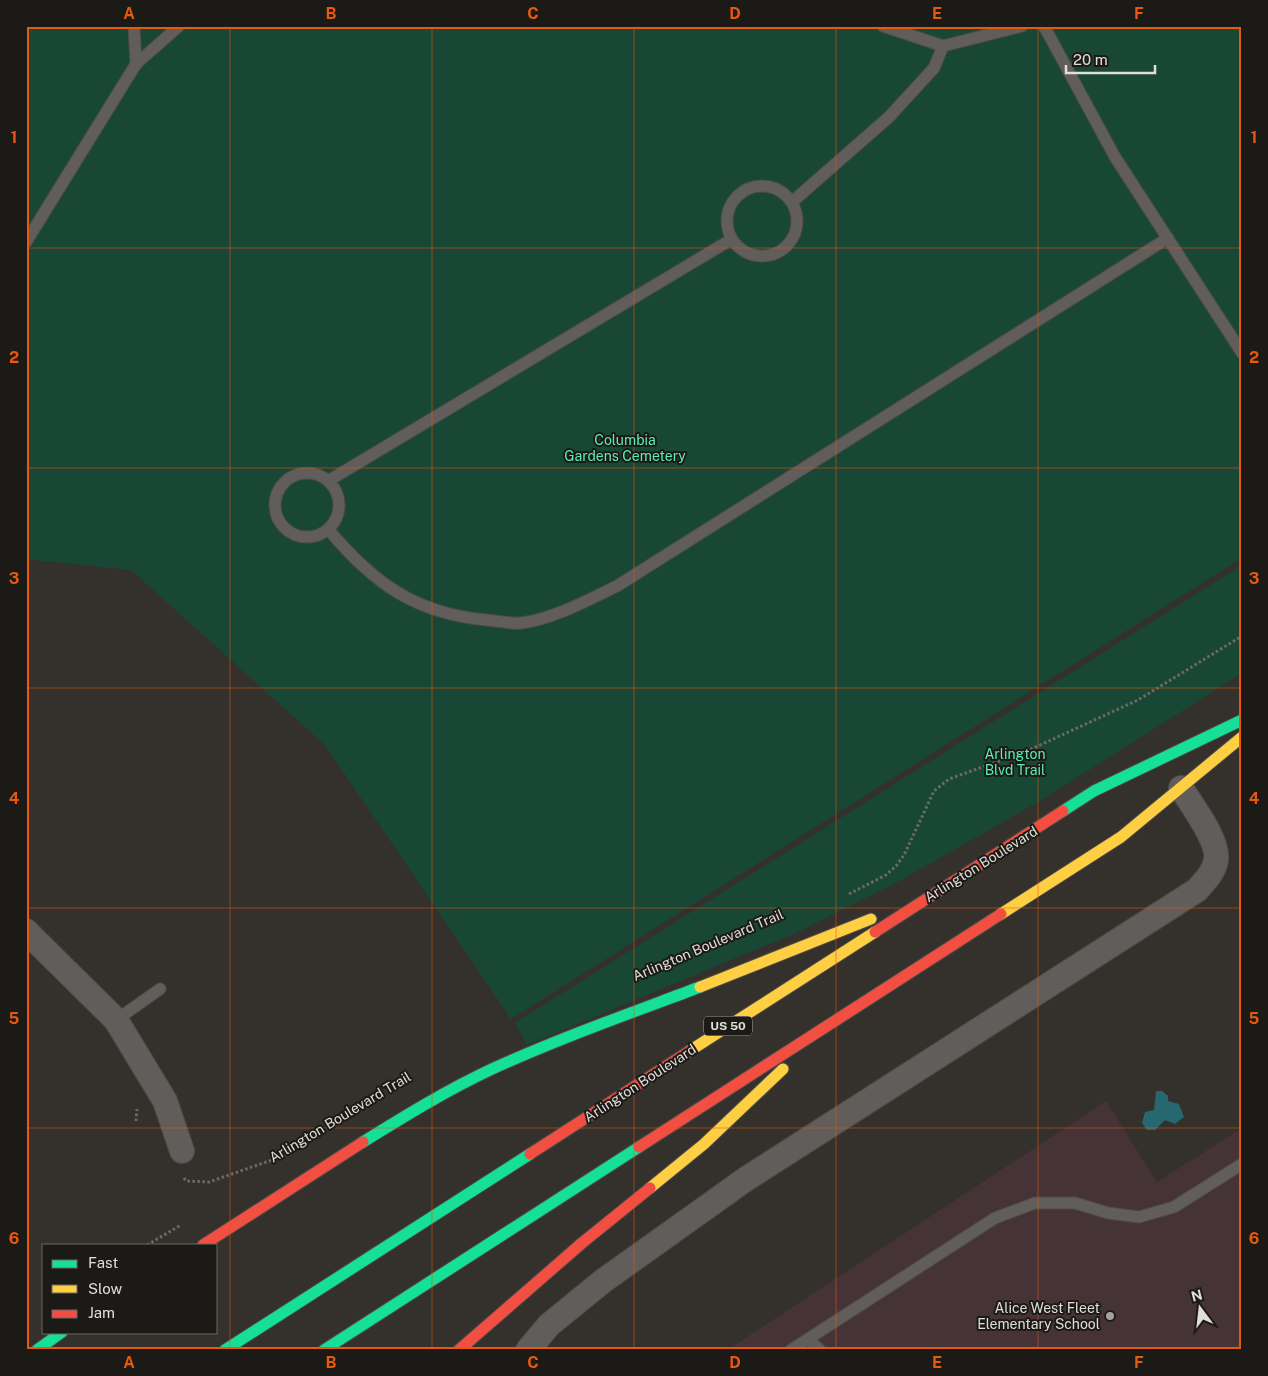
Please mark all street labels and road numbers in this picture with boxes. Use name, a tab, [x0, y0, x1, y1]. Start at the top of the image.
street label: Arlington Boulevard	[922, 823, 1040, 905]
street label: Arlington Boulevard Trail	[630, 906, 786, 984]
road number: US 50	[704, 1016, 752, 1036]
street label: Arlington Boulevard	[581, 1041, 699, 1125]
street label: Arlington Boulevard Trail	[266, 1068, 414, 1166]

